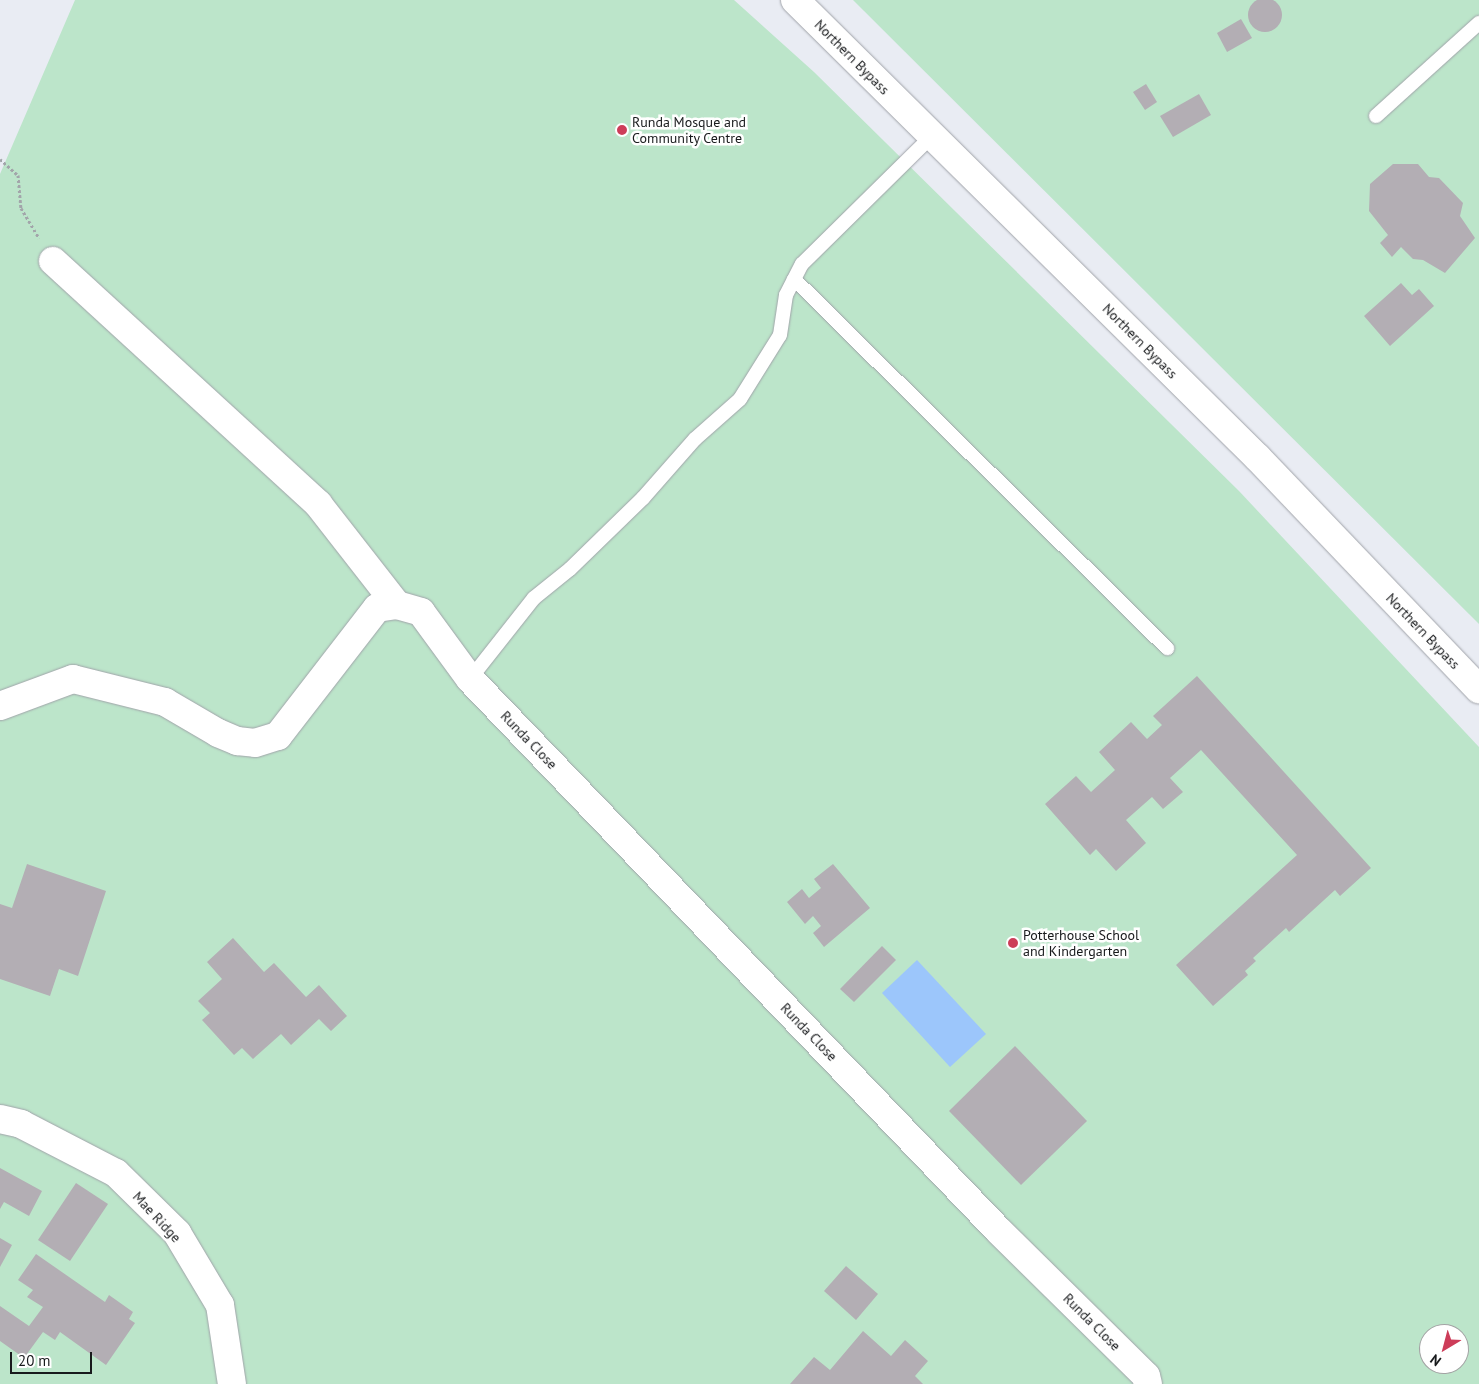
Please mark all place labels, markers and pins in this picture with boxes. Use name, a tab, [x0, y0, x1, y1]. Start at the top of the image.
place label: Runda Mosque and Community Centre	[632, 114, 746, 146]
marker: Runda Mosque and Community Centre	[616, 124, 628, 136]
place label: Potterhouse School and Kindergarten	[1023, 927, 1139, 960]
marker: Potterhouse School and Kindergarten	[1007, 937, 1019, 949]

